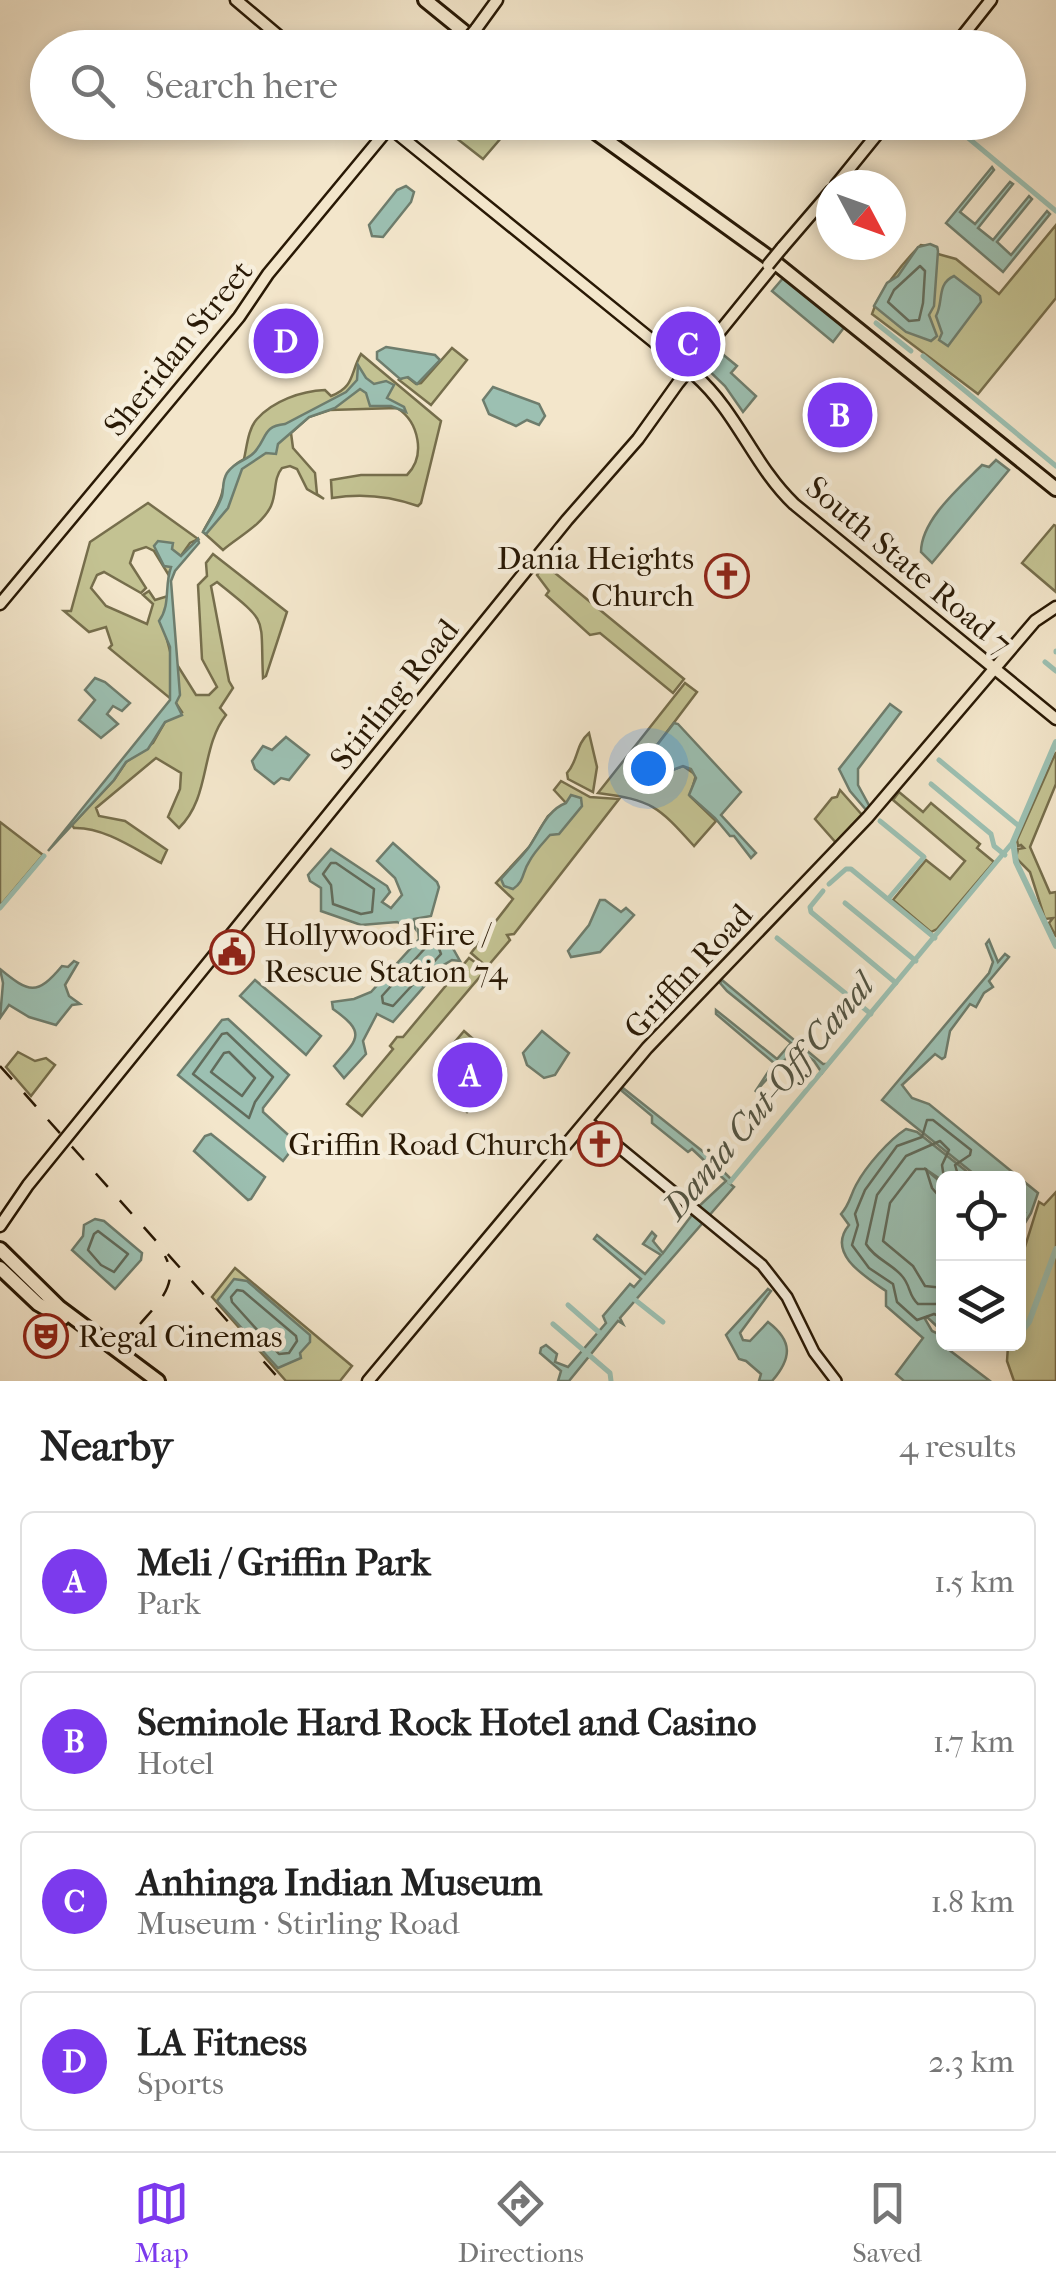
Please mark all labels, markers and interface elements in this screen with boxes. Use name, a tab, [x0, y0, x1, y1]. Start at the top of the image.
search box	[30, 30, 1026, 140]
icon: search	[65, 58, 120, 113]
text: Search here	[145, 63, 338, 108]
north arrow	[816, 170, 906, 260]
street label: Sheridan Street	[96, 253, 261, 444]
pin: D	[254, 304, 318, 378]
pin: C	[656, 306, 720, 382]
pin: B	[808, 378, 872, 452]
street label: South State Road 7	[798, 469, 1019, 662]
place label: Dania Heights Church	[497, 540, 694, 614]
church icon: Dania Heights Church	[704, 553, 750, 599]
street label: Stirling Road	[322, 611, 467, 777]
your location	[623, 743, 674, 794]
street label: Griffin Road	[617, 896, 760, 1046]
place label: Hollywood Fire / Rescue Station 74	[264, 916, 509, 990]
public building icon: Hollywood Fire / Rescue Station 74	[209, 929, 255, 975]
water label: Dania Cut-Off Canal	[653, 963, 885, 1229]
pin: A	[438, 1038, 502, 1112]
church icon: Griffin Road Church	[577, 1121, 623, 1167]
place label: Griffin Road Church	[288, 1126, 568, 1163]
map controls	[936, 1171, 1026, 1351]
button: locate	[936, 1171, 1026, 1261]
button: layers	[936, 1261, 1026, 1351]
theatre icon: Regal Cinemas	[23, 1313, 69, 1359]
place label: Regal Cinemas	[78, 1318, 282, 1355]
text: Nearby	[40, 1422, 172, 1471]
text: 4 results	[899, 1428, 1016, 1465]
text: Meli / Griffin Park	[137, 1540, 430, 1585]
text: A	[64, 1563, 85, 1600]
text: 1.5 km	[934, 1563, 1014, 1600]
text: Park	[137, 1585, 201, 1622]
text: Seminole Hard Rock Hotel and Casino	[137, 1700, 756, 1745]
text: B	[64, 1723, 85, 1760]
text: 1.7 km	[933, 1723, 1014, 1760]
text: Hotel	[137, 1745, 214, 1782]
text: Anhinga Indian Museum	[137, 1860, 542, 1905]
text: C	[64, 1883, 85, 1920]
text: 1.8 km	[930, 1883, 1014, 1920]
text: Museum · Stirling Road	[137, 1905, 459, 1942]
text: LA Fitness	[137, 2020, 307, 2065]
text: D	[62, 2043, 87, 2080]
text: 2.3 km	[928, 2043, 1014, 2080]
text: Sports	[137, 2065, 224, 2102]
tab: Map	[134, 2176, 189, 2269]
tab: Directions	[458, 2176, 584, 2269]
tab: Saved	[852, 2176, 922, 2269]

